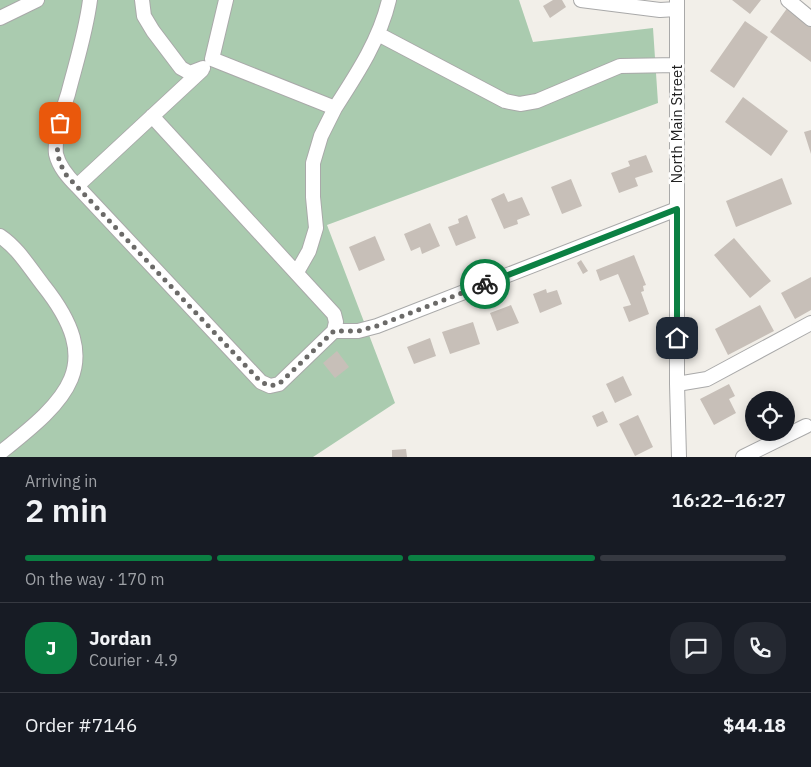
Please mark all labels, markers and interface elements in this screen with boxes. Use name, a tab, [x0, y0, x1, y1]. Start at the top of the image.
street label: North Main Street	[667, 64, 686, 184]
pin	[39, 102, 81, 144]
icon: bag	[46, 109, 74, 137]
courier	[460, 259, 510, 309]
icon: bike	[471, 270, 499, 298]
pin	[656, 317, 698, 359]
icon: home	[663, 324, 691, 352]
map controls	[745, 391, 795, 441]
button: locate	[745, 391, 795, 441]
text: Arriving in	[25, 471, 97, 491]
text: 16:22–16:27	[672, 488, 786, 512]
text: 2 min	[25, 489, 108, 531]
text: On the way · 170 m	[25, 569, 164, 589]
button: chat	[670, 622, 722, 674]
button: phone	[734, 622, 786, 674]
text: Jordan	[89, 626, 152, 650]
text: J	[46, 636, 56, 660]
text: Courier · 4.9	[89, 650, 178, 670]
text: Order #7146	[25, 713, 137, 737]
text: $44.18	[723, 713, 786, 737]

